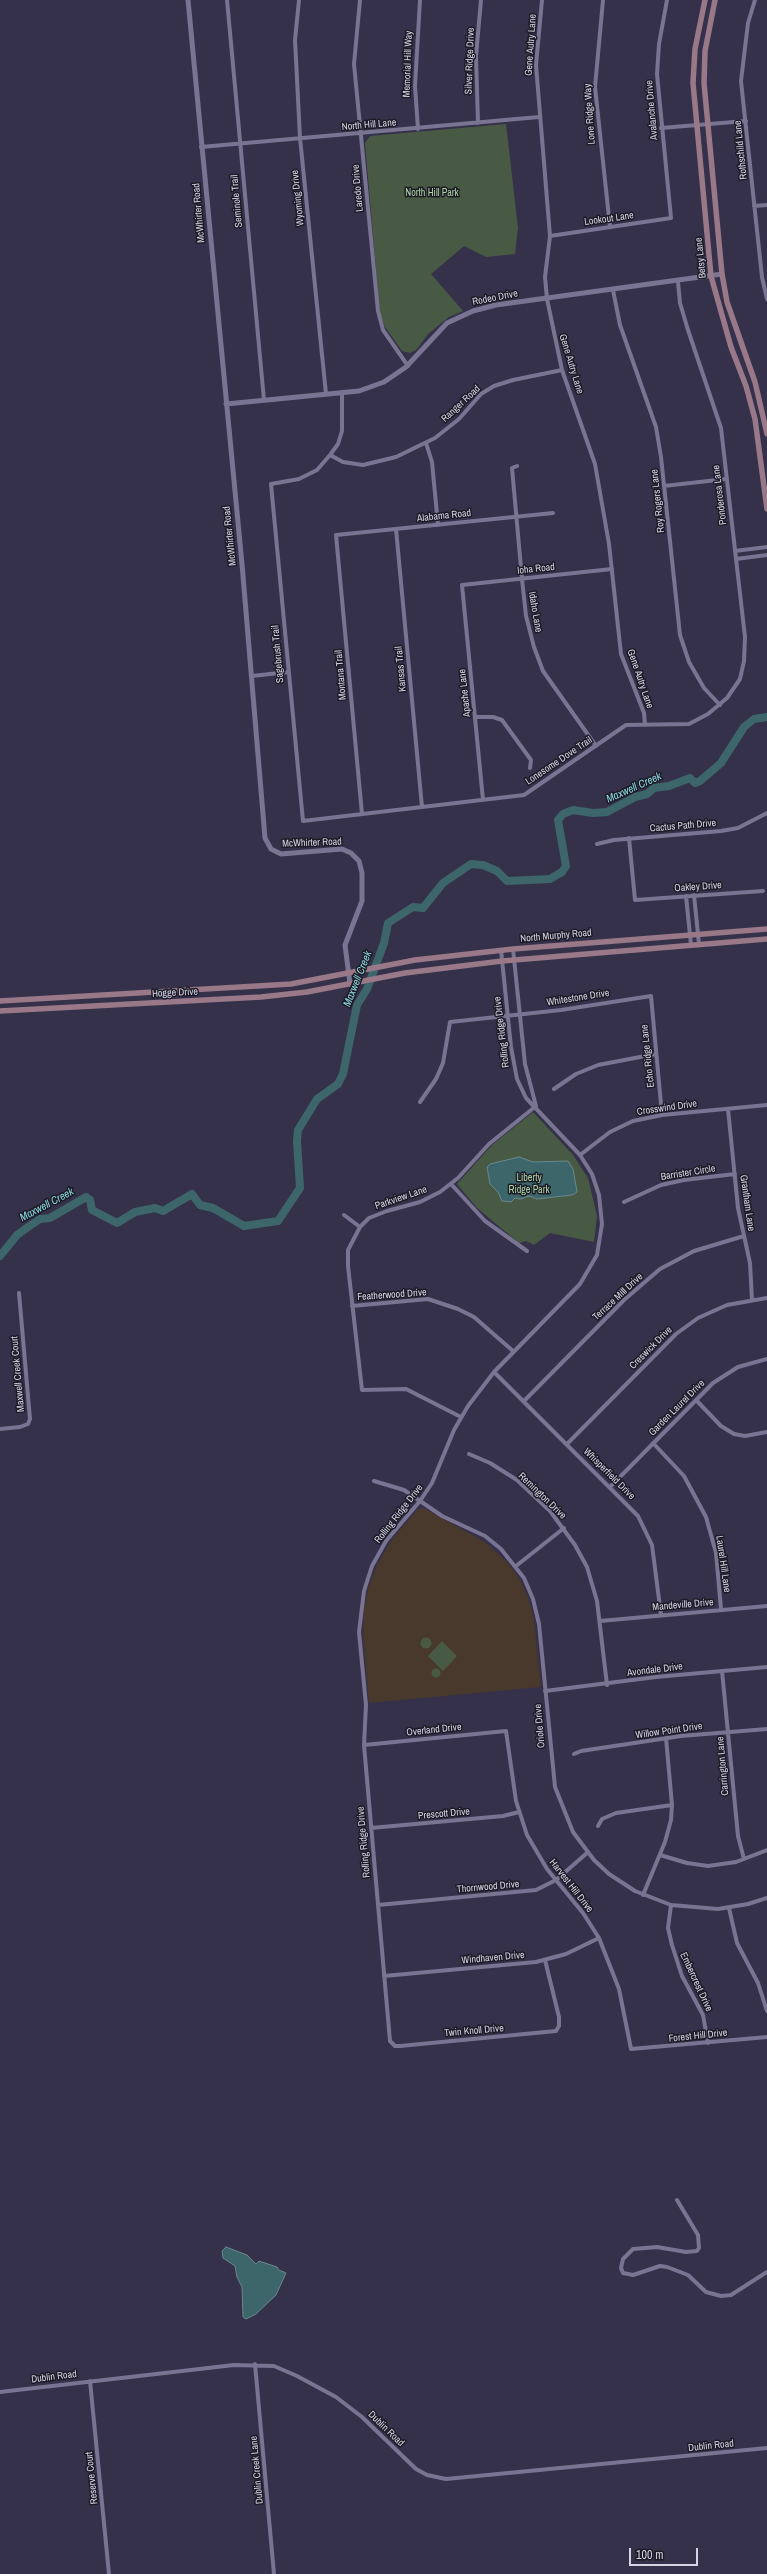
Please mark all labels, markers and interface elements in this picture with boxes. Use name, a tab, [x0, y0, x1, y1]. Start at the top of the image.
street label: Gene Autry Lane	[523, 14, 539, 76]
street label: Silver Ridge Drive	[463, 27, 477, 95]
street label: Memorial Hill Way	[401, 30, 415, 98]
street label: Avalanche Drive	[643, 80, 661, 140]
street label: Lone Ridge Way	[582, 83, 598, 145]
street label: North Hill Lane	[341, 117, 397, 133]
street label: Rothschild Lane	[732, 120, 750, 180]
street label: Laredo Drive	[350, 164, 366, 212]
street label: Wyoming Drive	[289, 169, 307, 227]
street label: Seminole Trail	[229, 174, 245, 228]
street label: McWhirter Road	[190, 183, 208, 243]
park label: North Hill Park	[405, 187, 459, 199]
street label: Lookout Lane	[584, 210, 634, 228]
street label: Betsy Lane	[693, 237, 709, 279]
street label: Rodeo Drive	[471, 288, 519, 308]
street label: Gene Autry Lane	[556, 333, 586, 395]
street label: Ranger Road	[439, 383, 483, 425]
street label: Ponderosa Lane	[710, 464, 730, 526]
street label: Roy Rogers Lane	[649, 469, 667, 533]
street label: McWhirter Road	[221, 506, 239, 566]
street label: Alabama Road	[416, 507, 472, 525]
street label: Ioha Road	[517, 561, 555, 577]
street label: Idaho Lane	[526, 591, 544, 633]
street label: Sagebrush Trail	[269, 625, 287, 683]
street label: Kansas Trail	[393, 646, 409, 692]
street label: Gene Autry Lane	[624, 648, 656, 710]
street label: Montana Trail	[333, 649, 349, 701]
street label: Apache Lane	[457, 668, 473, 718]
street label: Lonesome Dove Trail	[523, 734, 595, 788]
water label: Maxwell Creek	[604, 770, 664, 806]
street label: Cactus Path Drive	[649, 817, 717, 835]
street label: McWhirter Road	[282, 836, 342, 850]
street label: Oakley Drive	[674, 879, 722, 895]
street label: North Murphy Road	[520, 927, 592, 945]
water label: Maxwell Creek	[341, 949, 375, 1009]
street label: Hogge Drive	[152, 986, 198, 1000]
street label: Whitestone Drive	[546, 987, 610, 1009]
street label: Rolling Ridge Drive	[492, 996, 512, 1068]
street label: Echo Ridge Lane	[639, 1024, 657, 1088]
street label: Crosswind Drive	[636, 1098, 698, 1118]
street label: Barrister Circle	[660, 1163, 716, 1183]
park label: Liberty Ridge Park	[508, 1172, 550, 1196]
street label: Grantham Lane	[737, 1174, 757, 1232]
street label: Parkview Lane	[373, 1183, 429, 1213]
water label: Maxwell Creek	[18, 1185, 76, 1225]
street label: Terrace Mill Drive	[590, 1271, 646, 1323]
street label: Featherwood Drive	[357, 1287, 427, 1303]
street label: Creswick Drive	[627, 1324, 675, 1372]
street label: Maxwell Creek Court	[9, 1336, 27, 1412]
street label: Garden Laurel Drive	[646, 1377, 708, 1439]
street label: Whisperfield Drive	[581, 1446, 637, 1502]
street label: Remington Drive	[516, 1470, 568, 1522]
street label: Rolling Ridge Drive	[372, 1482, 426, 1546]
street label: Laurel Hill Lane	[713, 1535, 733, 1593]
street label: Mandeville Drive	[652, 1596, 714, 1614]
street label: Avondale Drive	[627, 1661, 683, 1679]
street label: Oriole Drive	[532, 1703, 548, 1749]
street label: Willow Point Drive	[635, 1720, 703, 1742]
street label: Overland Drive	[406, 1721, 462, 1739]
street label: Carrington Lane	[714, 1736, 732, 1796]
street label: Rolling Ridge Drive	[355, 1806, 373, 1878]
street label: Prescott Drive	[418, 1806, 470, 1822]
street label: Harvest Hill Drive	[546, 1857, 596, 1915]
street label: Thornwood Drive	[456, 1878, 520, 1896]
street label: Windhaven Drive	[461, 1949, 525, 1967]
street label: Embercrest Drive	[677, 1951, 715, 2013]
street label: Twin Knoll Drive	[444, 2022, 504, 2040]
street label: Forest Hill Drive	[668, 2027, 728, 2045]
street label: Dublin Road	[31, 2368, 77, 2386]
street label: Dublin Road	[365, 2409, 407, 2449]
street label: Dublin Creek Lane	[248, 2435, 266, 2505]
street label: Dublin Road	[688, 2438, 734, 2454]
street label: Reserve Court	[83, 2451, 101, 2505]
scale bar	[631, 2540, 700, 2566]
text: 100 m	[636, 2547, 663, 2563]

